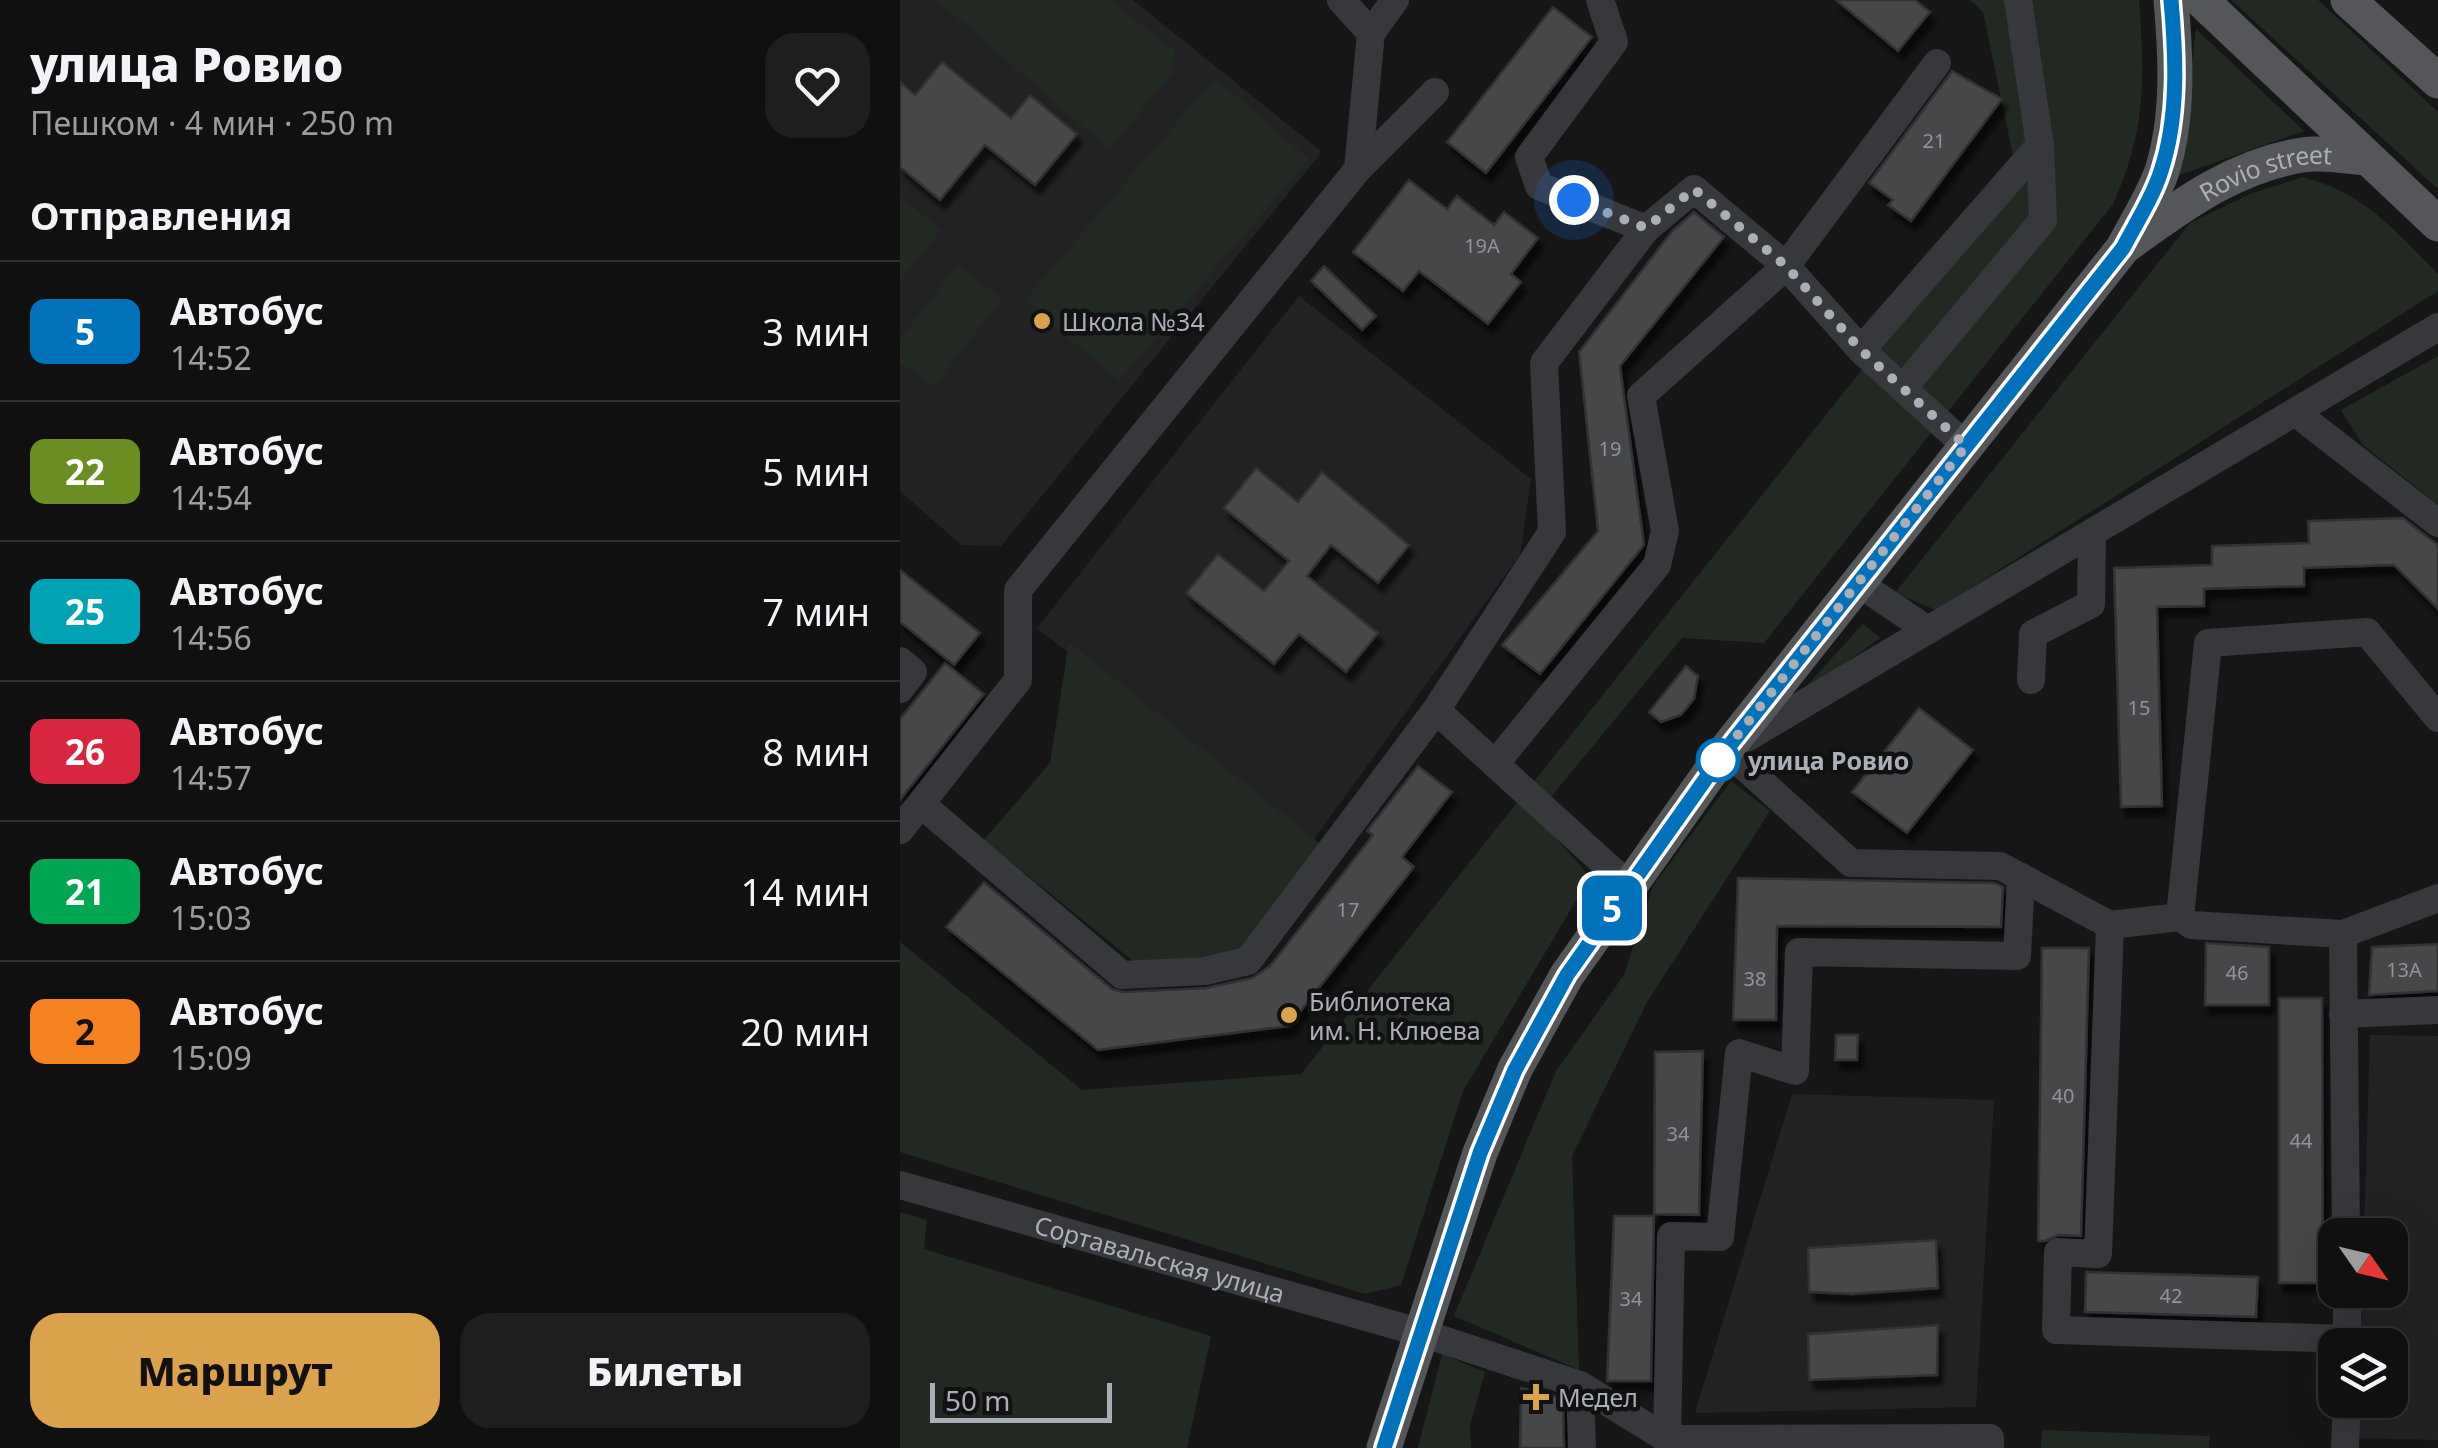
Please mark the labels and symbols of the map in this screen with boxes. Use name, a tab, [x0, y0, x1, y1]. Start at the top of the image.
house number: 21	[1923, 127, 1945, 154]
street label: Rovio street	[2193, 137, 2333, 209]
your location	[1549, 175, 1599, 225]
house number: 19А	[1464, 232, 1500, 259]
place label: Школа №34	[1062, 304, 1205, 338]
marker: Школа №34	[1031, 310, 1053, 332]
house number: 19	[1599, 435, 1621, 462]
house number: 15	[2128, 694, 2150, 721]
marker: улица Ровио	[1697, 739, 1739, 781]
place label: улица Ровио	[1747, 743, 1909, 777]
line badge: 5	[1580, 876, 1644, 940]
house number: 17	[1337, 896, 1359, 923]
house number: 13А	[2386, 956, 2422, 983]
house number: 46	[2226, 959, 2248, 986]
house number: 38	[1744, 965, 1766, 992]
place label: Библиотека им. Н. Клюева	[1309, 984, 1481, 1047]
marker: Библиотека им. Н. Клюева	[1278, 1004, 1300, 1026]
house number: 40	[2052, 1082, 2074, 1109]
house number: 34	[1667, 1120, 1690, 1147]
house number: 44	[2290, 1127, 2313, 1154]
street label: Сортавальская улица	[1031, 1207, 1289, 1310]
north arrow	[2318, 1218, 2408, 1308]
house number: 42	[2160, 1282, 2182, 1309]
house number: 34	[1620, 1285, 1643, 1312]
scale bar	[930, 1378, 1112, 1422]
place label: Медел	[1558, 1380, 1638, 1414]
marker: Медел	[1523, 1384, 1549, 1410]

